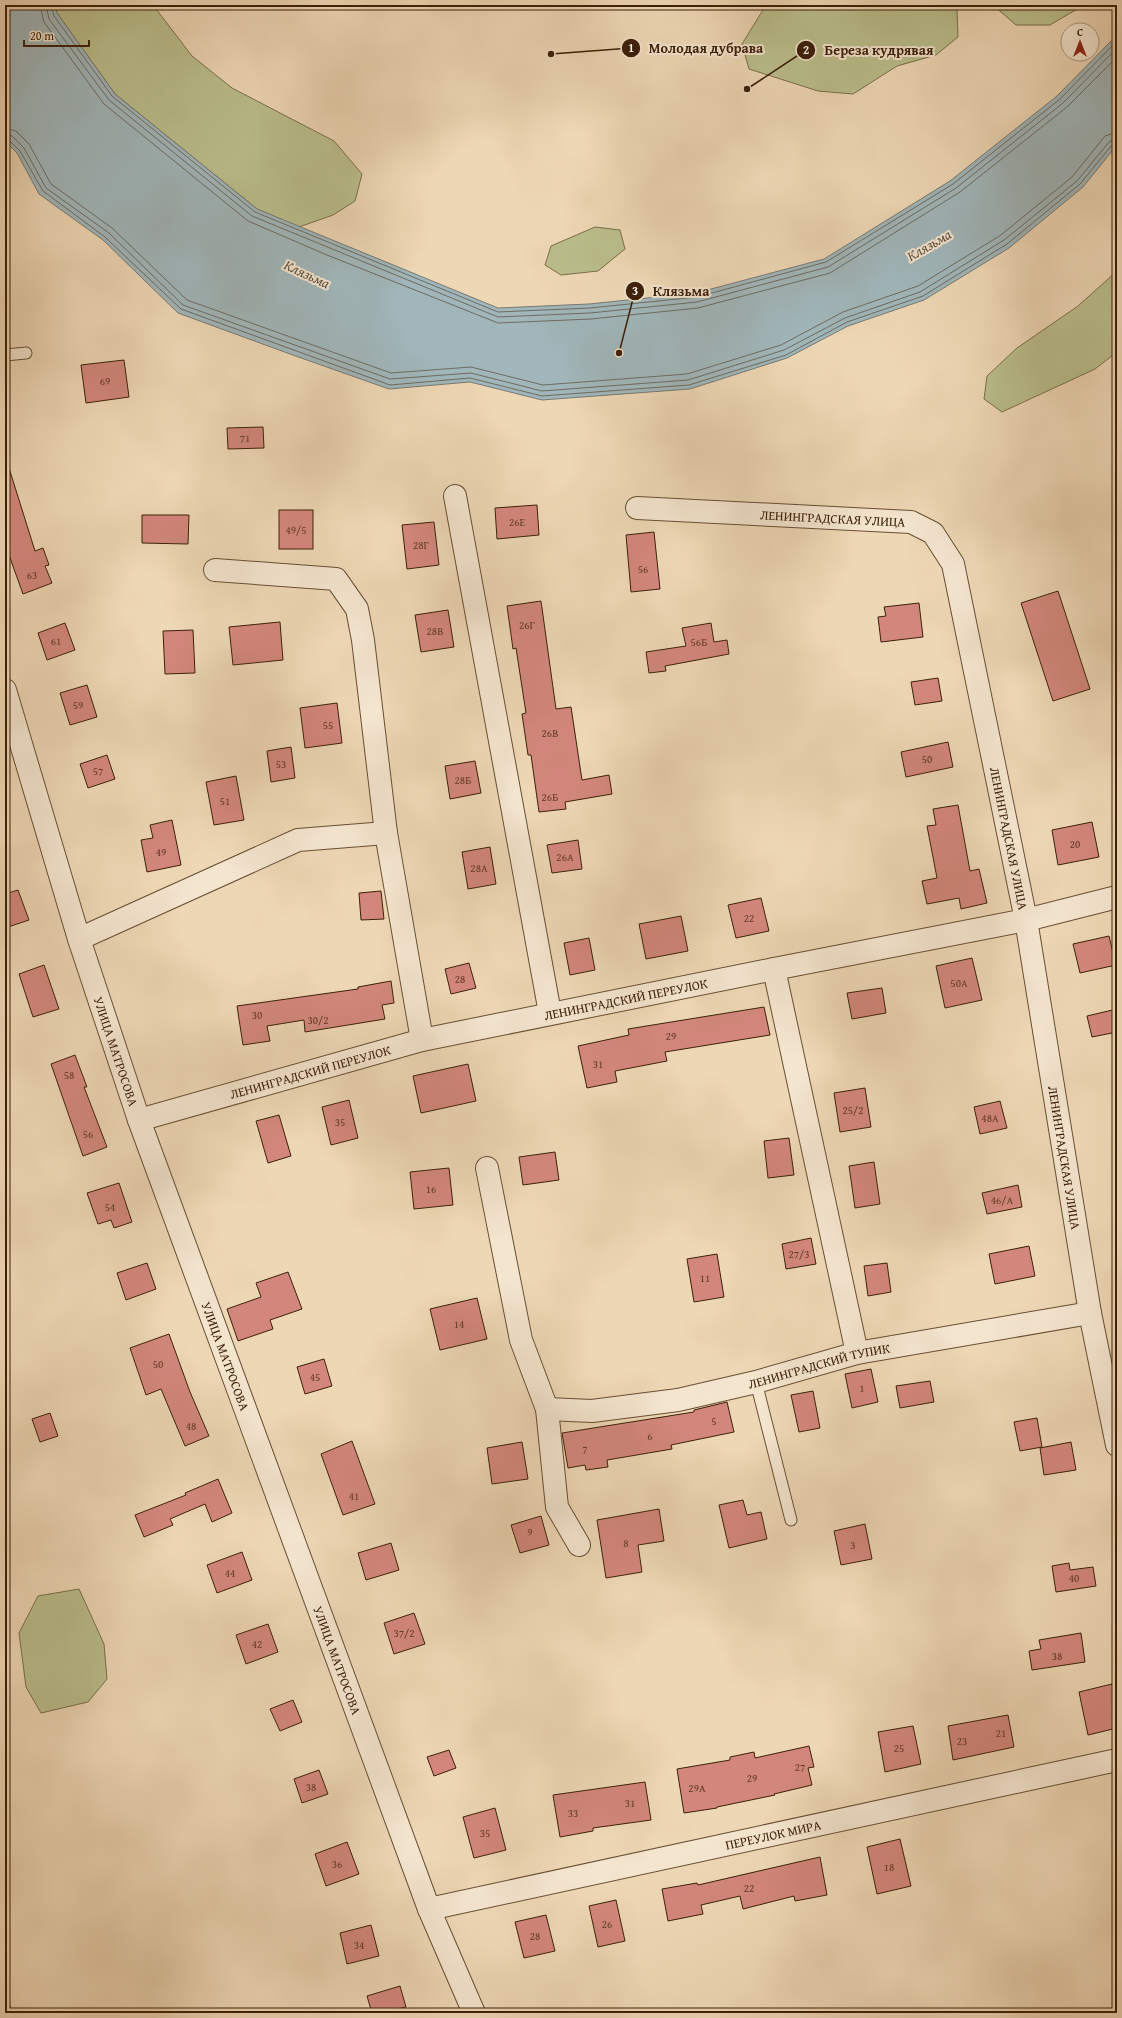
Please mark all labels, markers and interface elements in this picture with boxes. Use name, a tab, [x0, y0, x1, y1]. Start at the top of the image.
scale bar	[24, 22, 89, 48]
north arrow	[1060, 22, 1100, 62]
text: С	[1077, 24, 1083, 40]
text: 20 m	[30, 27, 54, 44]
callout: Молодая дубрава	[621, 35, 772, 61]
callout: Береза кудрявая	[796, 37, 941, 63]
text: Молодая дубрава	[649, 38, 764, 58]
text: 1	[628, 39, 634, 56]
text: Береза кудрявая	[825, 40, 934, 60]
text: 2	[803, 41, 809, 58]
water label: Клязьма	[903, 224, 955, 266]
water label: Клязьма	[281, 255, 334, 294]
callout: Клязьма	[625, 278, 717, 304]
text: Клязьма	[653, 281, 710, 301]
text: 3	[632, 282, 638, 299]
house number: 69	[100, 373, 110, 389]
house number: 71	[240, 430, 250, 446]
street label: ЛЕНИНГРАДСКАЯ УЛИЦА	[760, 505, 906, 532]
house number: 26Е	[509, 514, 526, 530]
house number: 49/5	[285, 522, 307, 538]
house number: 28Г	[413, 537, 430, 553]
house number: 56	[638, 561, 648, 577]
house number: 63	[27, 567, 37, 583]
house number: 26Г	[519, 617, 536, 633]
house number: 28В	[427, 623, 443, 639]
house number: 61	[51, 633, 61, 649]
house number: 56Б	[691, 634, 707, 650]
house number: 59	[73, 697, 83, 713]
house number: 55	[323, 717, 333, 733]
house number: 26В	[542, 725, 558, 741]
house number: 50	[922, 751, 932, 767]
house number: 53	[276, 756, 286, 772]
house number: 57	[93, 763, 103, 779]
street label: ЛЕНИНГРАДСКАЯ УЛИЦА	[985, 766, 1033, 912]
house number: 28Б	[455, 772, 471, 788]
house number: 26Б	[542, 789, 558, 805]
house number: 51	[220, 793, 230, 809]
house number: 20	[1070, 836, 1080, 852]
house number: 49	[156, 844, 166, 860]
house number: 26А	[556, 849, 574, 865]
house number: 28А	[470, 860, 488, 876]
house number: 22	[744, 910, 754, 926]
house number: 28	[455, 971, 465, 987]
street label: ЛЕНИНГРАДСКИЙ ПЕРЕУЛОК	[542, 974, 709, 1025]
house number: 50А	[950, 975, 968, 991]
street label: УЛИЦА МАТРОСОВА	[89, 994, 143, 1109]
house number: 30	[252, 1007, 262, 1023]
house number: 30/2	[307, 1012, 329, 1028]
house number: 29	[666, 1028, 676, 1044]
street label: ЛЕНИНГРАДСКИЙ ПЕРЕУЛОК	[228, 1040, 393, 1104]
house number: 31	[593, 1056, 603, 1072]
house number: 58	[64, 1067, 74, 1083]
street label: ЛЕНИНГРАДСКАЯ УЛИЦА	[1043, 1085, 1085, 1231]
house number: 25/2	[842, 1102, 864, 1118]
house number: 48А	[981, 1110, 999, 1126]
house number: 35	[335, 1114, 345, 1130]
house number: 56	[83, 1126, 93, 1142]
house number: 16	[426, 1181, 436, 1197]
house number: 46/А	[991, 1192, 1014, 1208]
house number: 54	[105, 1199, 115, 1215]
house number: 27/3	[788, 1246, 810, 1262]
house number: 11	[700, 1270, 710, 1286]
street label: УЛИЦА МАТРОСОВА	[197, 1299, 254, 1413]
house number: 14	[454, 1316, 464, 1332]
street label: ЛЕНИНГРАДСКИЙ ТУПИК	[746, 1339, 891, 1394]
house number: 50	[153, 1356, 163, 1372]
house number: 45	[310, 1369, 320, 1385]
house number: 1	[859, 1380, 865, 1396]
house number: 5	[711, 1413, 717, 1429]
house number: 48	[186, 1418, 196, 1434]
house number: 6	[647, 1428, 653, 1444]
house number: 7	[582, 1441, 588, 1457]
house number: 41	[349, 1488, 359, 1504]
house number: 9	[527, 1524, 533, 1540]
house number: 8	[623, 1535, 629, 1551]
house number: 3	[850, 1537, 856, 1553]
house number: 44	[225, 1565, 235, 1581]
house number: 40	[1069, 1570, 1079, 1586]
street label: УЛИЦА МАТРОСОВА	[308, 1603, 366, 1718]
house number: 37/2	[393, 1625, 415, 1641]
house number: 42	[252, 1636, 262, 1652]
house number: 38	[1052, 1648, 1062, 1664]
house number: 21	[996, 1725, 1006, 1741]
house number: 23	[957, 1733, 967, 1749]
house number: 25	[894, 1740, 904, 1756]
house number: 27	[795, 1759, 805, 1775]
house number: 29	[747, 1770, 757, 1786]
house number: 38	[306, 1779, 316, 1795]
house number: 29А	[688, 1780, 706, 1796]
house number: 31	[625, 1795, 635, 1811]
house number: 33	[568, 1805, 578, 1821]
street label: ПЕРЕУЛОК МИРА	[724, 1815, 823, 1855]
house number: 35	[480, 1825, 490, 1841]
house number: 36	[332, 1856, 342, 1872]
house number: 18	[884, 1859, 894, 1875]
house number: 22	[744, 1880, 754, 1896]
house number: 26	[602, 1916, 612, 1932]
house number: 28	[530, 1928, 540, 1944]
house number: 34	[354, 1937, 364, 1953]

